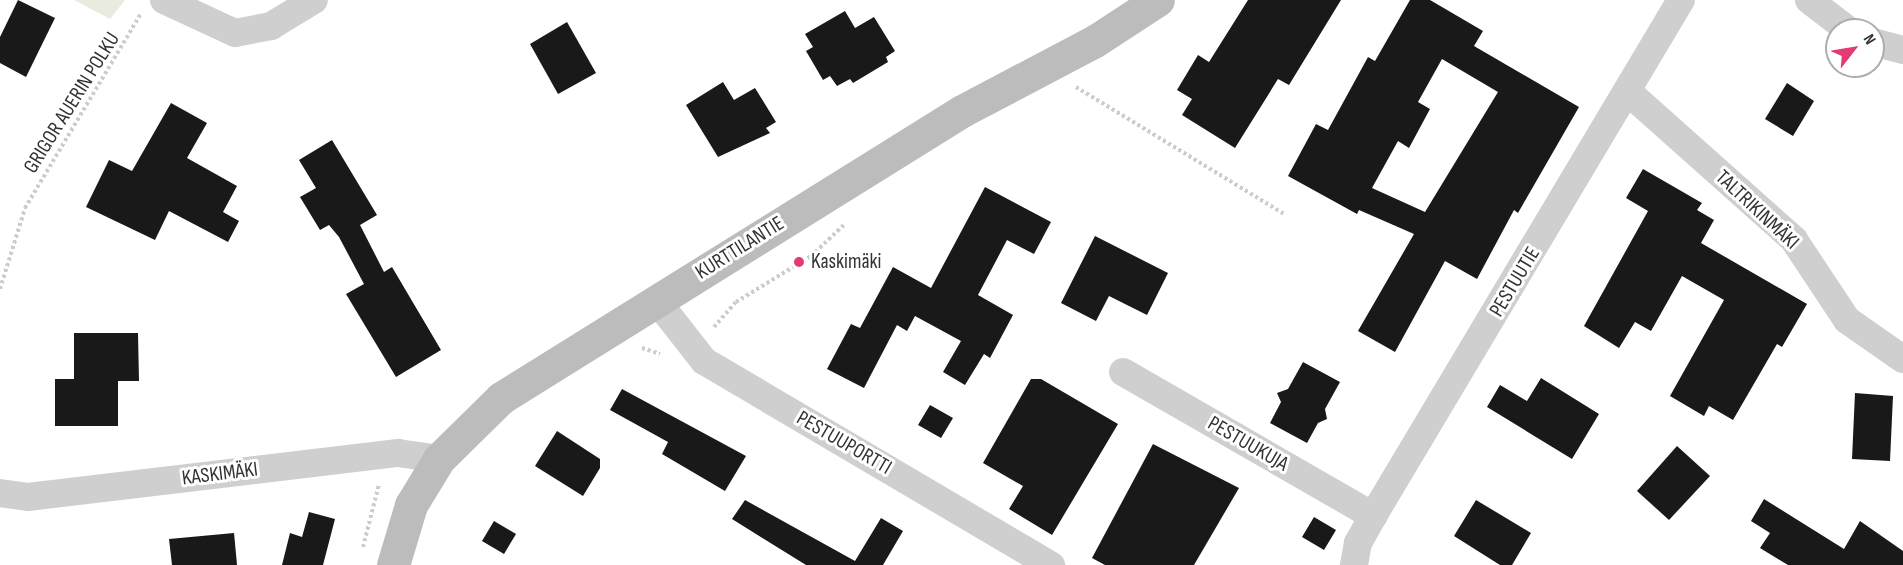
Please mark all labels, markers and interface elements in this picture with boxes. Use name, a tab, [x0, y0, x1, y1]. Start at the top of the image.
north arrow	[1825, 18, 1885, 78]
street label: GRIGOR AUERIN POLKU	[19, 28, 125, 178]
text: N	[1859, 31, 1879, 48]
street label: TALTRIKINMÄKI	[1710, 165, 1804, 255]
street label: KURTTILANTIE	[691, 211, 789, 285]
street label: PESTUUTIE	[1484, 242, 1546, 322]
place label: Kaskimäki	[811, 249, 881, 275]
marker: Kaskimäki	[792, 255, 806, 269]
street label: PESTUUPORTTI	[792, 406, 896, 480]
street label: PESTUUKUJA	[1203, 411, 1293, 477]
street label: KASKIMÄKI	[181, 457, 259, 491]

